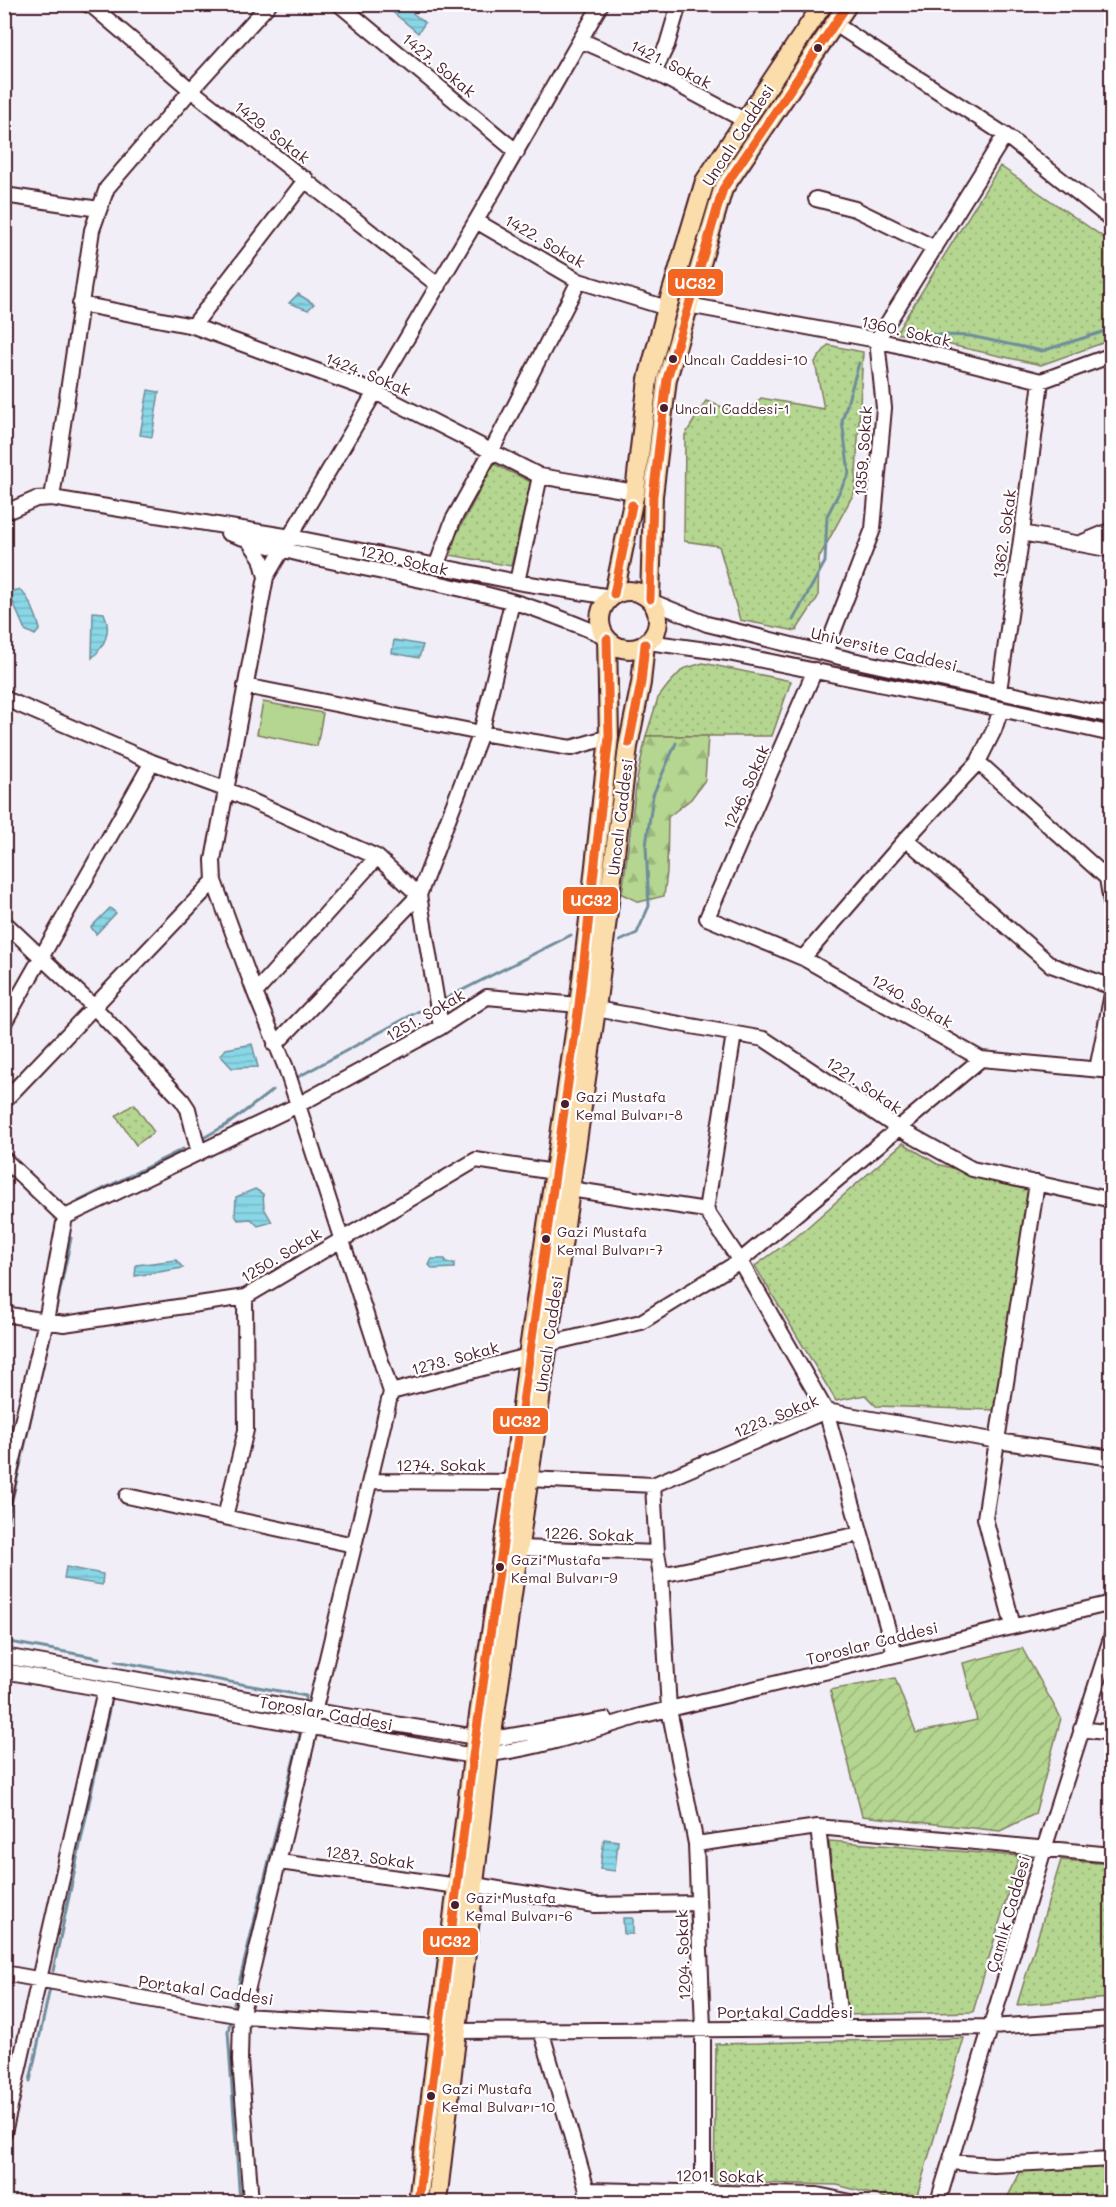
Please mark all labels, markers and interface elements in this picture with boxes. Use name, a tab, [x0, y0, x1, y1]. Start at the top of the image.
street label: 1427. Sokak	[398, 28, 480, 101]
street label: 1421. Sokak	[627, 34, 715, 93]
unlabelled marker	[812, 42, 824, 54]
street label: Uncalı Caddesi	[697, 80, 778, 190]
street label: 1429. Sokak	[230, 96, 314, 168]
street label: 1422. Sokak	[501, 209, 589, 272]
line badge: UC32	[667, 268, 724, 297]
text: UC32	[674, 272, 716, 293]
street label: 1360. Sokak	[859, 310, 953, 351]
street label: 1424. Sokak	[322, 347, 414, 400]
place label: Uncalı Caddesi-10	[684, 350, 808, 369]
marker: Uncalı Caddesi-10	[667, 353, 679, 365]
place label: Uncalı Caddesi-1	[675, 399, 790, 418]
marker: Uncalı Caddesi-1	[658, 402, 670, 414]
street label: 1359. Sokak	[849, 405, 876, 497]
street label: 1362. Sokak	[987, 488, 1020, 580]
street label: 1270. Sokak	[358, 539, 450, 580]
street label: Universite Caddesi	[809, 621, 959, 676]
street label: 1246. Sokak	[718, 741, 774, 832]
street label: Uncalı Caddesi	[602, 757, 637, 876]
line badge: UC32	[562, 886, 619, 915]
text: UC32	[570, 889, 612, 910]
street label: 1240. Sokak	[868, 969, 957, 1032]
street label: 1251. Sokak	[381, 984, 468, 1046]
street label: 1221. Sokak	[822, 1051, 906, 1118]
place label: Gazi Mustafa Kemal Bulvarı-8	[576, 1087, 683, 1124]
marker: Gazi Mustafa Kemal Bulvarı-8	[559, 1098, 571, 1110]
street label: 1250. Sokak	[237, 1222, 325, 1287]
place label: Gazi Mustafa Kemal Bulvarı-7	[557, 1222, 663, 1259]
marker: Gazi Mustafa Kemal Bulvarı-7	[540, 1233, 552, 1245]
street label: Uncalı Caddesi	[530, 1274, 567, 1393]
street label: 1273. Sokak	[409, 1336, 501, 1379]
street label: 1223. Sokak	[730, 1389, 821, 1442]
line badge: UC32	[492, 1407, 549, 1435]
text: UC32	[499, 1410, 541, 1431]
street label: 1274. Sokak	[396, 1454, 486, 1475]
street label: 1226. Sokak	[544, 1521, 634, 1546]
place label: Gazi Mustafa Kemal Bulvarı-9	[511, 1550, 618, 1587]
marker: Gazi Mustafa Kemal Bulvarı-9	[494, 1561, 506, 1573]
street label: Toroslar Caddesi	[804, 1616, 940, 1669]
street label: Toroslar Caddesi	[258, 1690, 394, 1735]
street label: 1287. Sokak	[324, 1840, 416, 1873]
street label: Çamlık Caddesi	[981, 1853, 1034, 1975]
place label: Gazi Mustafa Kemal Bulvarı-6	[466, 1888, 573, 1925]
marker: Gazi Mustafa Kemal Bulvarı-6	[449, 1899, 461, 1911]
street label: 1204. Sokak	[670, 1909, 695, 2001]
line badge: UC32	[422, 1927, 479, 1956]
text: UC32	[429, 1930, 471, 1951]
street label: Portakal Caddesi	[137, 1970, 275, 2009]
street label: Portakal Caddesi	[717, 2001, 853, 2022]
place label: Gazi Mustafa Kemal Bulvarı-10	[442, 2079, 556, 2116]
marker: Gazi Mustafa Kemal Bulvarı-10	[425, 2090, 437, 2102]
street label: 1201. Sokak	[676, 2164, 764, 2187]

